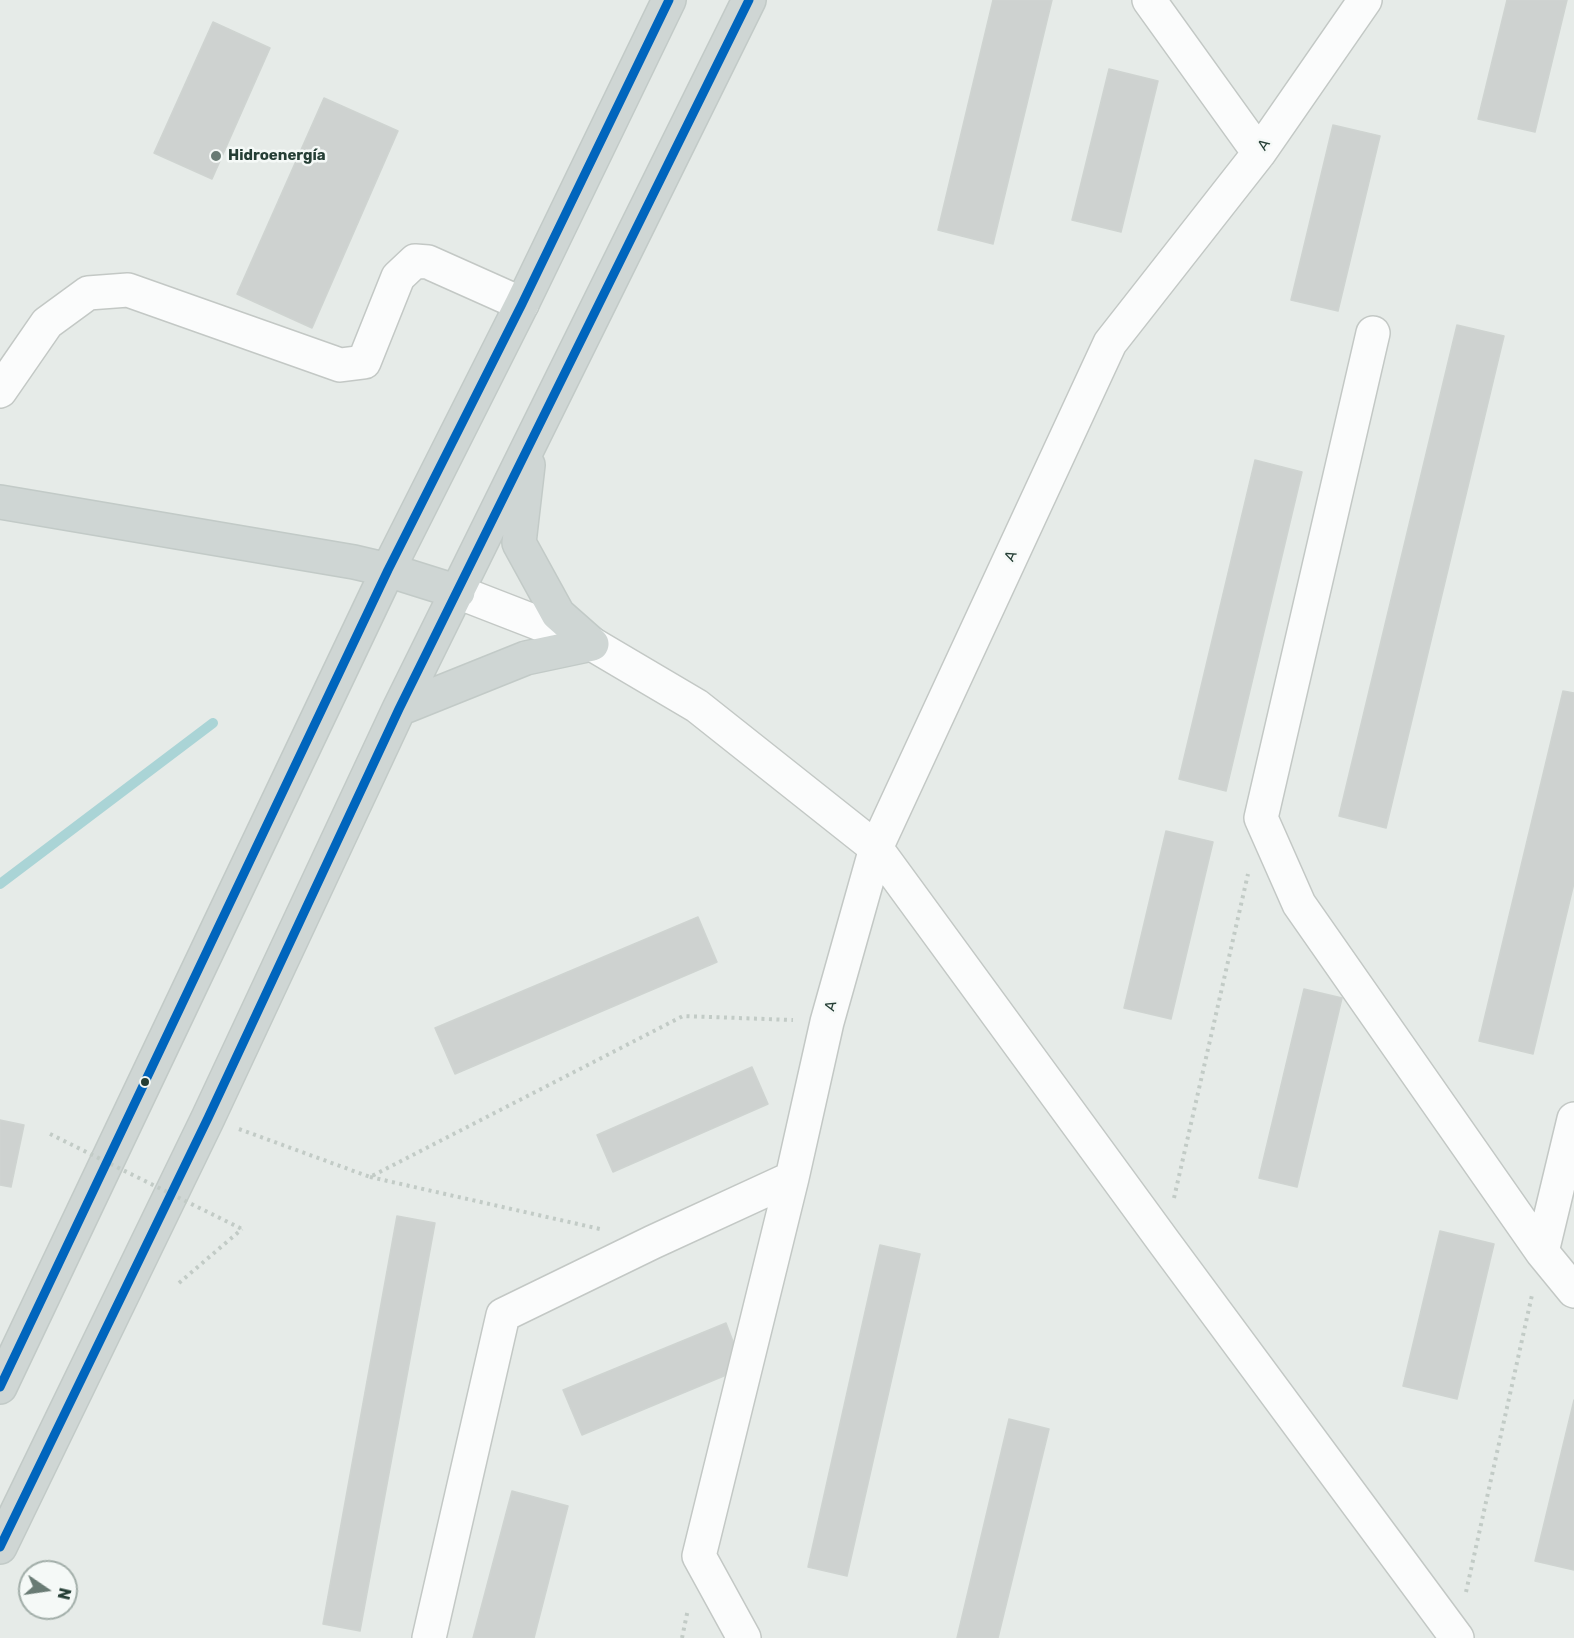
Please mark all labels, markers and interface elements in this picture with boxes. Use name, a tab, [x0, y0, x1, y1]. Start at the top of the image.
street label: A	[1254, 136, 1274, 154]
place label: Hidroenergía	[228, 147, 326, 165]
marker: Hidroenergía	[209, 149, 223, 163]
street label: A	[1001, 548, 1021, 564]
street label: A	[821, 999, 841, 1013]
unlabelled marker	[139, 1076, 151, 1088]
north arrow	[18, 1560, 78, 1620]
text: N	[54, 1586, 75, 1601]

